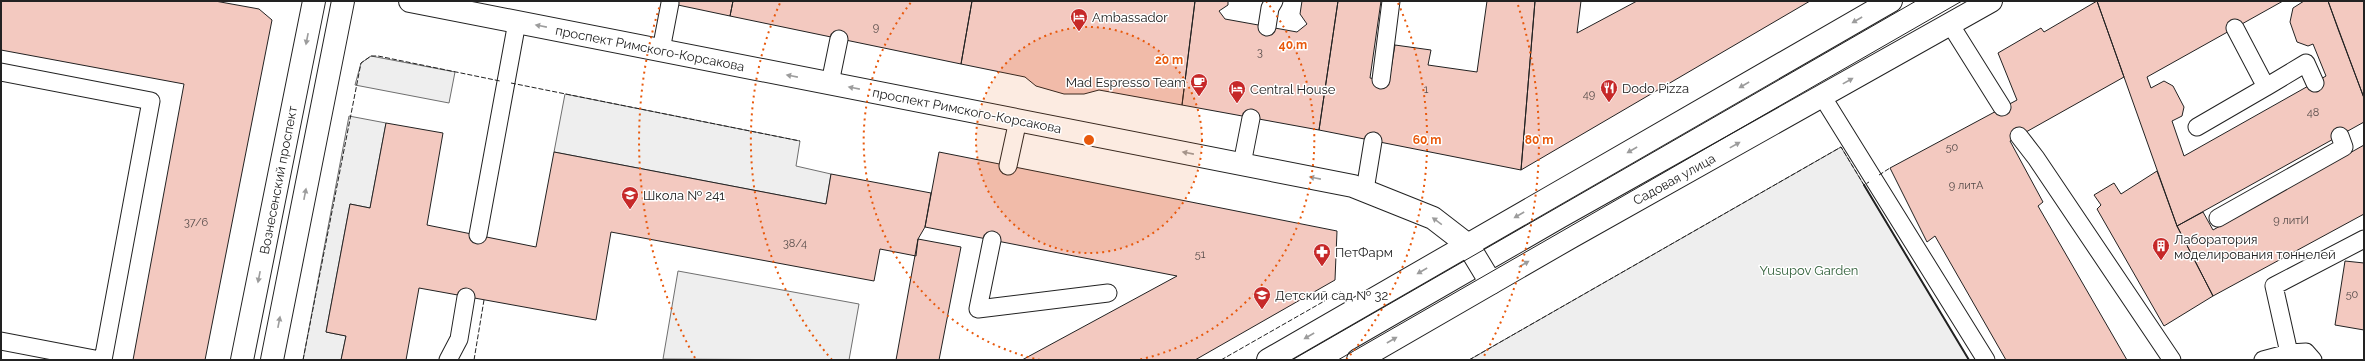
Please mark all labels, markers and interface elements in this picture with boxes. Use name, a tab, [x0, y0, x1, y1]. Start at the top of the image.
hotel icon: Ambassador	[1069, 7, 1089, 32]
place label: Ambassador	[1092, 10, 1168, 25]
one-way arrow	[1851, 17, 1863, 24]
house number: 9	[873, 21, 879, 34]
one-way arrow	[535, 23, 547, 29]
street label: проспект Римского-Корсакова	[554, 23, 746, 74]
one-way arrow	[303, 33, 309, 45]
text: 40 m	[1279, 38, 1307, 52]
house number: 3	[1257, 46, 1263, 59]
text: 20 m	[1155, 53, 1183, 67]
one-way arrow	[786, 72, 798, 78]
cafe icon: Mad Espresso Team	[1189, 72, 1209, 97]
place label: Mad Espresso Team	[1066, 75, 1186, 90]
restaurant icon: Dodo Pizza	[1599, 78, 1619, 103]
one-way arrow	[1843, 78, 1854, 84]
hotel icon: Central House	[1227, 79, 1247, 104]
place label: Dodo Pizza	[1622, 81, 1689, 96]
place label: Central House	[1250, 82, 1336, 97]
one-way arrow	[1738, 82, 1750, 89]
house number: 1	[1424, 83, 1429, 96]
one-way arrow	[848, 85, 860, 91]
street label: проспект Римского-Корсакова	[871, 85, 1063, 136]
house number: 49	[1583, 88, 1595, 101]
street label: Вознесенский проспект	[257, 105, 300, 256]
house number: 48	[2307, 106, 2319, 119]
centre of rings	[1082, 133, 1096, 147]
text: 60 m	[1413, 133, 1441, 147]
text: 80 m	[1525, 133, 1553, 147]
one-way arrow	[1729, 141, 1741, 148]
house number: 50	[1946, 141, 1959, 154]
one-way arrow	[1626, 147, 1638, 154]
one-way arrow	[1181, 150, 1194, 156]
street label: Садовая улица	[1630, 151, 1718, 208]
one-way arrow	[1309, 175, 1321, 181]
house number: 9 литА	[1949, 179, 1984, 192]
school or university icon: Школа № 241	[620, 185, 640, 210]
one-way arrow	[302, 188, 308, 200]
place label: Школа № 241	[643, 188, 725, 203]
one-way arrow	[1513, 212, 1525, 219]
house number: 9 литИ	[2273, 214, 2309, 227]
house number: 37/6	[184, 216, 208, 229]
one-way arrow	[1432, 217, 1442, 225]
place label: Лаборатория моделирования тоннелей	[2174, 232, 2336, 262]
building icon: Лаборатория моделирования тоннелей	[2151, 236, 2171, 261]
house number: 38/4	[783, 237, 807, 250]
pharmacy icon: ПетФарм	[1312, 242, 1332, 267]
place label: ПетФарм	[1335, 245, 1393, 260]
house number: 51	[1195, 248, 1206, 261]
one-way arrow	[1518, 260, 1530, 267]
park label: Yusupov Garden	[1760, 263, 1858, 278]
one-way arrow	[1416, 268, 1428, 275]
one-way arrow	[256, 270, 262, 283]
school or university icon: Детский сад № 32	[1252, 285, 1272, 310]
place label: Детский сад № 32	[1275, 288, 1388, 303]
house number: 50	[2346, 288, 2359, 301]
one-way arrow	[277, 316, 283, 328]
one-way arrow	[1304, 333, 1315, 340]
one-way arrow	[1386, 337, 1398, 344]

